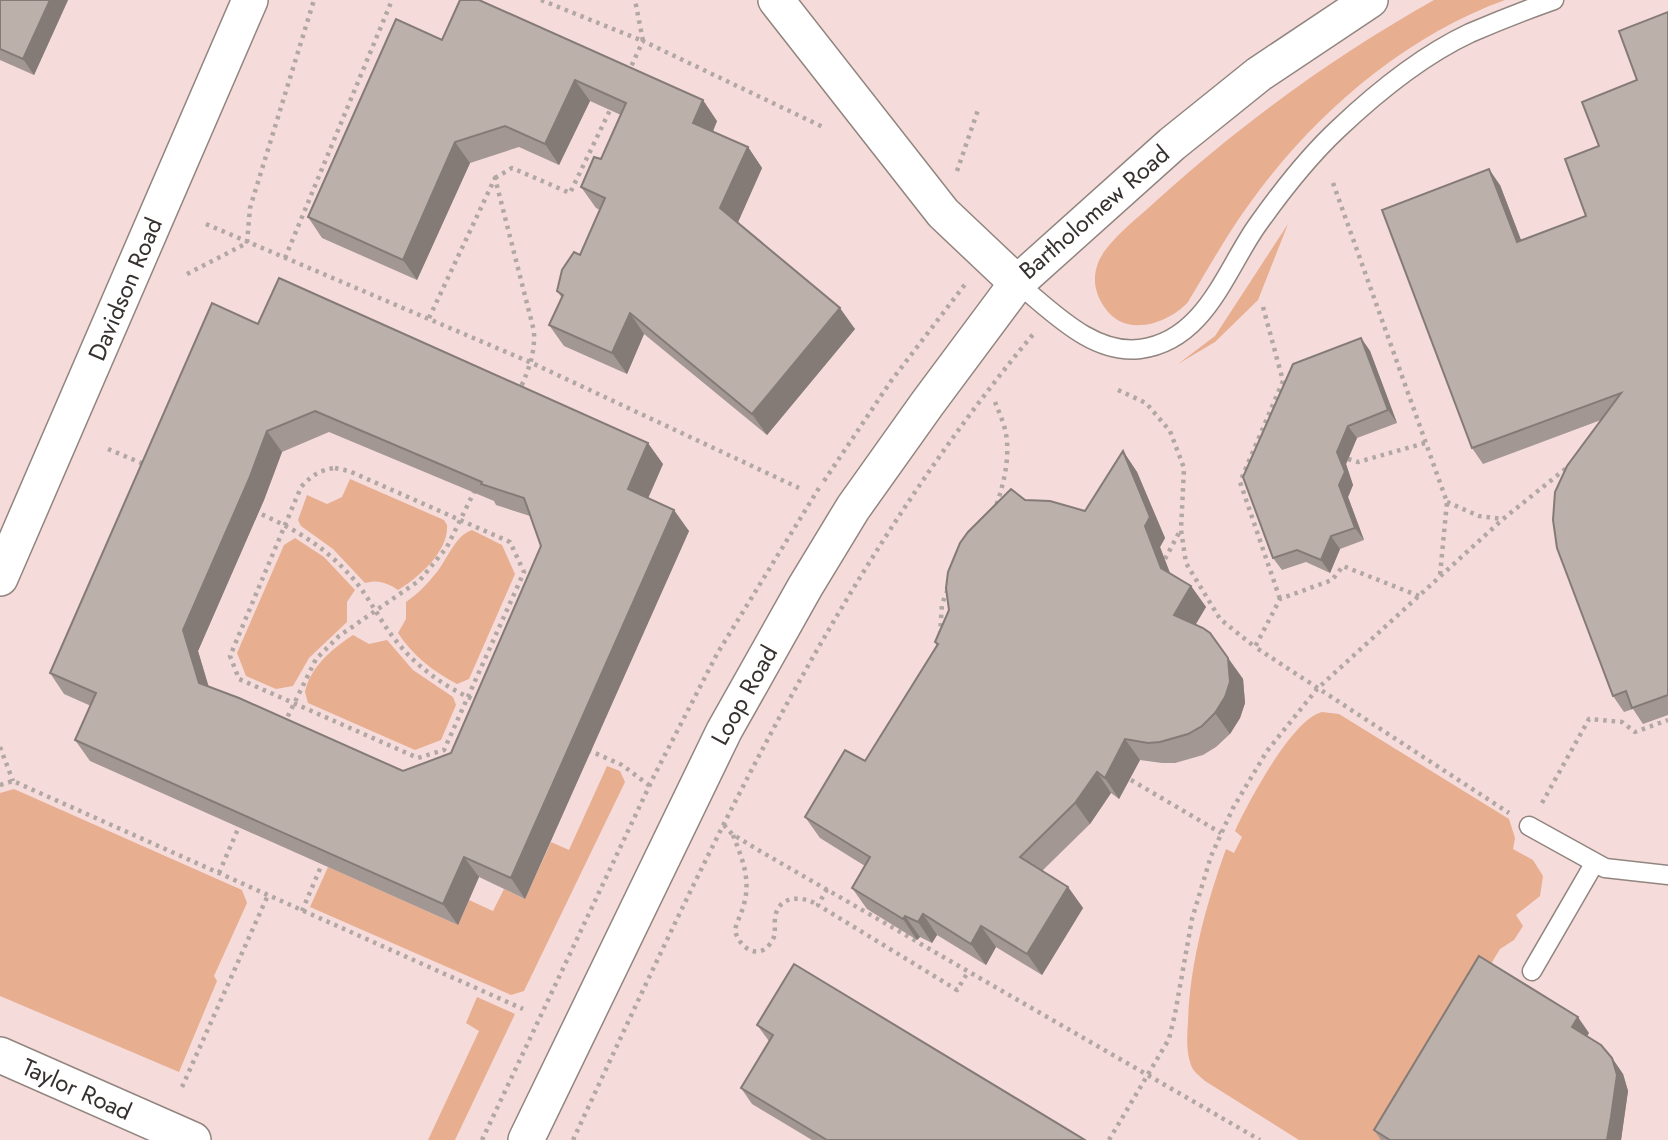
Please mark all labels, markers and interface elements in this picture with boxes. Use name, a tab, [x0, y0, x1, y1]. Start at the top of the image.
street label: Bartholomew Road	[1011, 137, 1177, 287]
street label: Davidson Road	[79, 212, 171, 366]
street label: Loop Road	[702, 639, 786, 751]
street label: Taylor Road	[17, 1049, 137, 1129]

